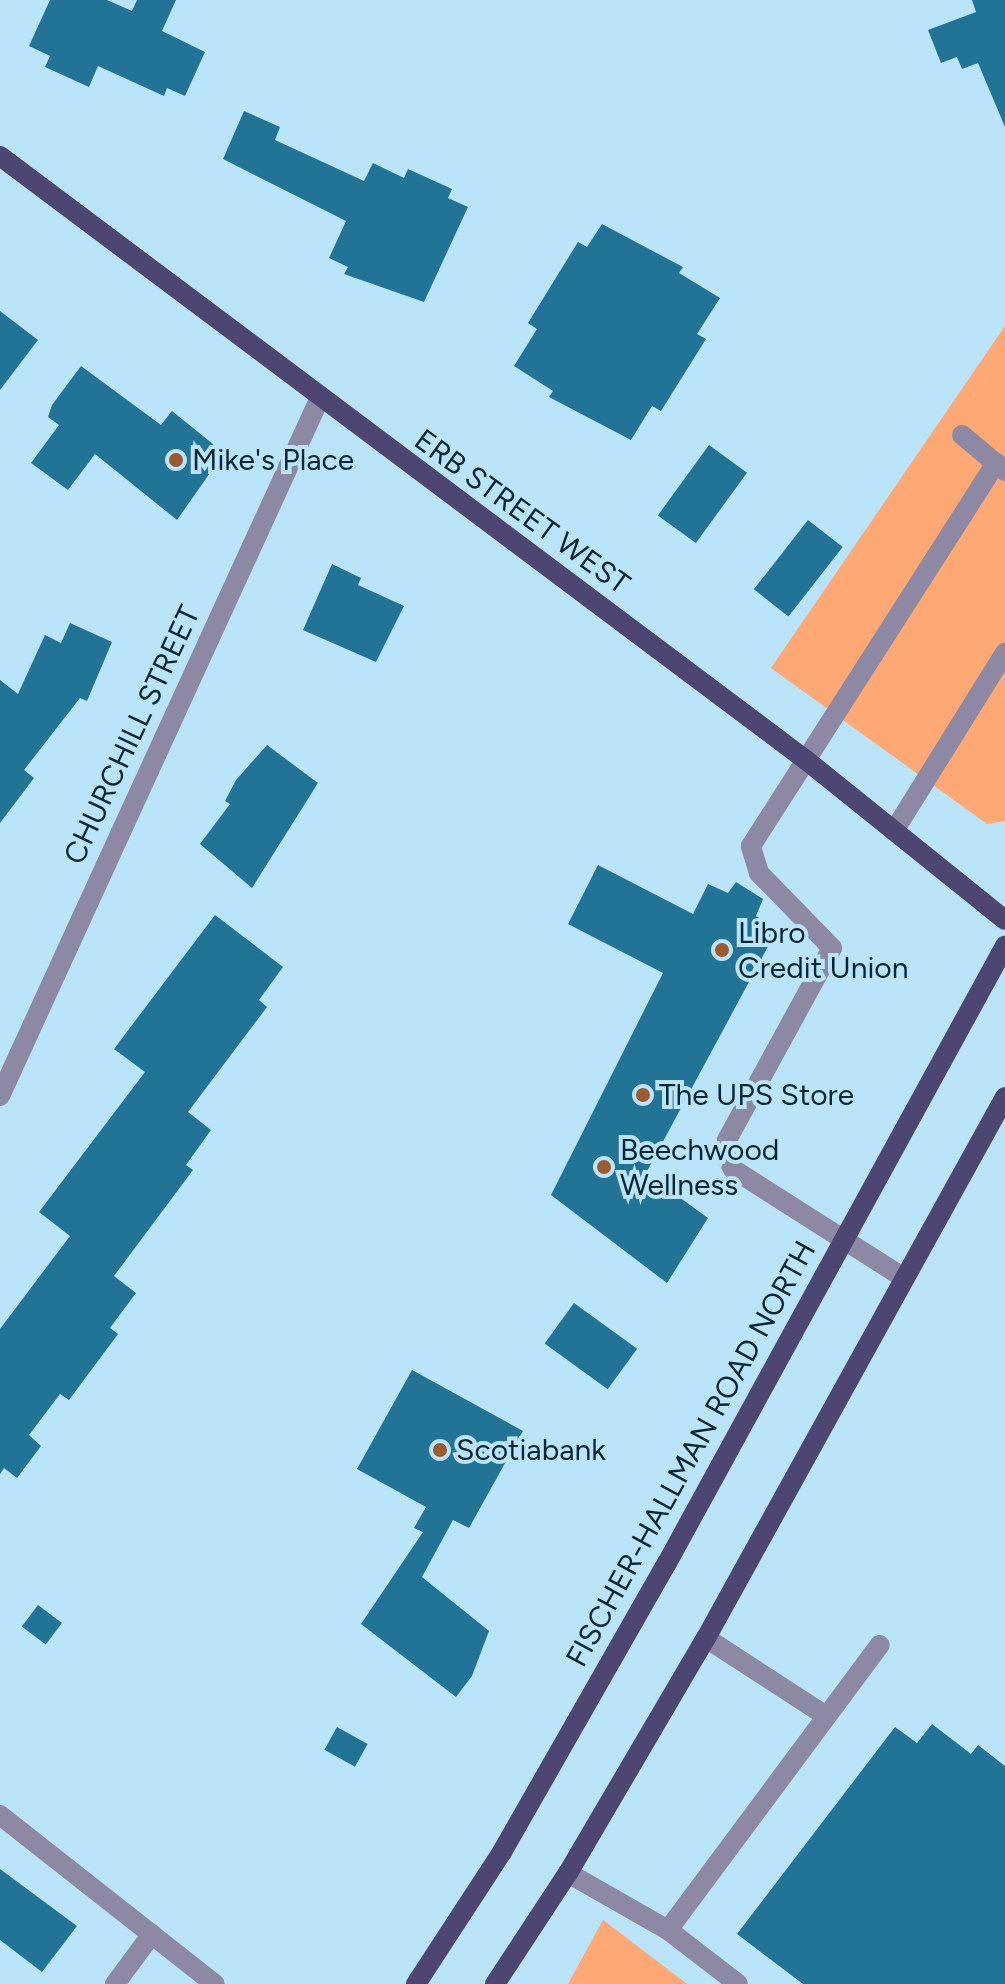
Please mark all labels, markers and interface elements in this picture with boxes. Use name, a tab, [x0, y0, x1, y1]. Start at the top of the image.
street label: ERB STREET WEST	[407, 422, 637, 602]
place label: Mike's Place	[192, 442, 354, 478]
marker: Mike's Place	[167, 451, 185, 469]
street label: CHURCHILL STREET	[56, 600, 208, 870]
place label: Libro Credit Union	[738, 915, 908, 986]
marker: Libro Credit Union	[713, 941, 731, 959]
place label: The UPS Store	[659, 1077, 854, 1113]
marker: The UPS Store	[634, 1086, 652, 1104]
place label: Beechwood Wellness	[620, 1132, 779, 1202]
marker: Beechwood Wellness	[595, 1158, 613, 1176]
street label: FISCHER-HALLMAN ROAD NORTH	[559, 1235, 823, 1673]
place label: Scotiabank	[456, 1432, 606, 1468]
marker: Scotiabank	[431, 1441, 449, 1459]

